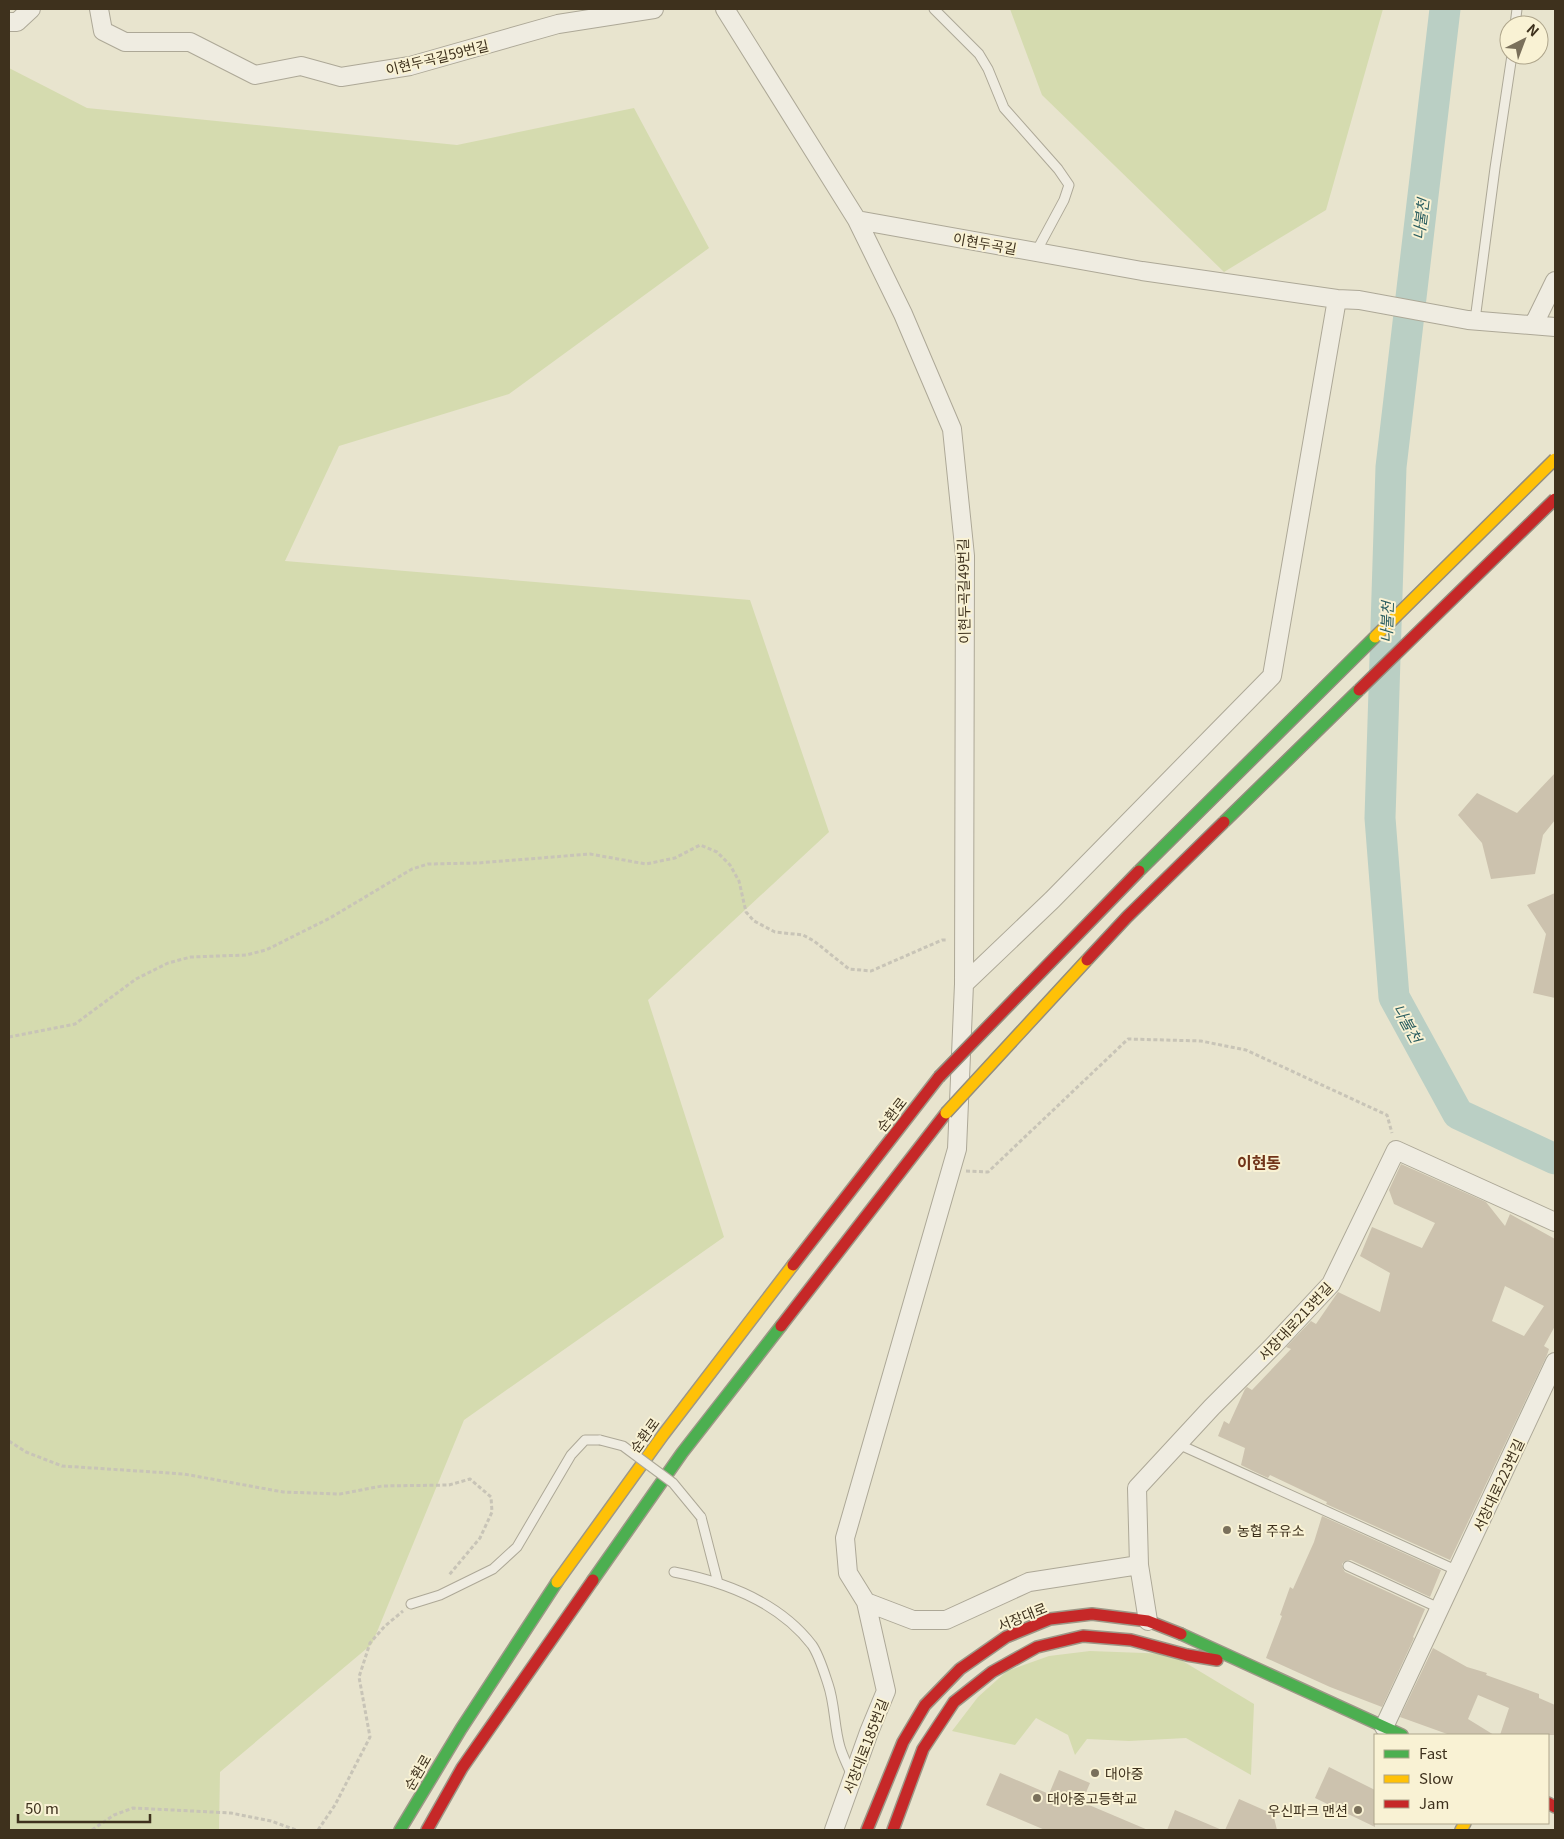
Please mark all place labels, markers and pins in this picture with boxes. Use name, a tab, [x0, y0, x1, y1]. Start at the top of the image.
place label: 농협 주유소	[1237, 1520, 1305, 1540]
marker: 농협 주유소	[1221, 1524, 1233, 1536]
place label: 대아중	[1105, 1763, 1144, 1783]
marker: 대아중	[1089, 1767, 1101, 1779]
place label: 대아중고등학교	[1047, 1788, 1137, 1808]
marker: 대아중고등학교	[1031, 1792, 1043, 1804]
place label: 우신파크 맨션	[1268, 1800, 1348, 1820]
marker: 우신파크 맨션	[1352, 1804, 1364, 1816]

